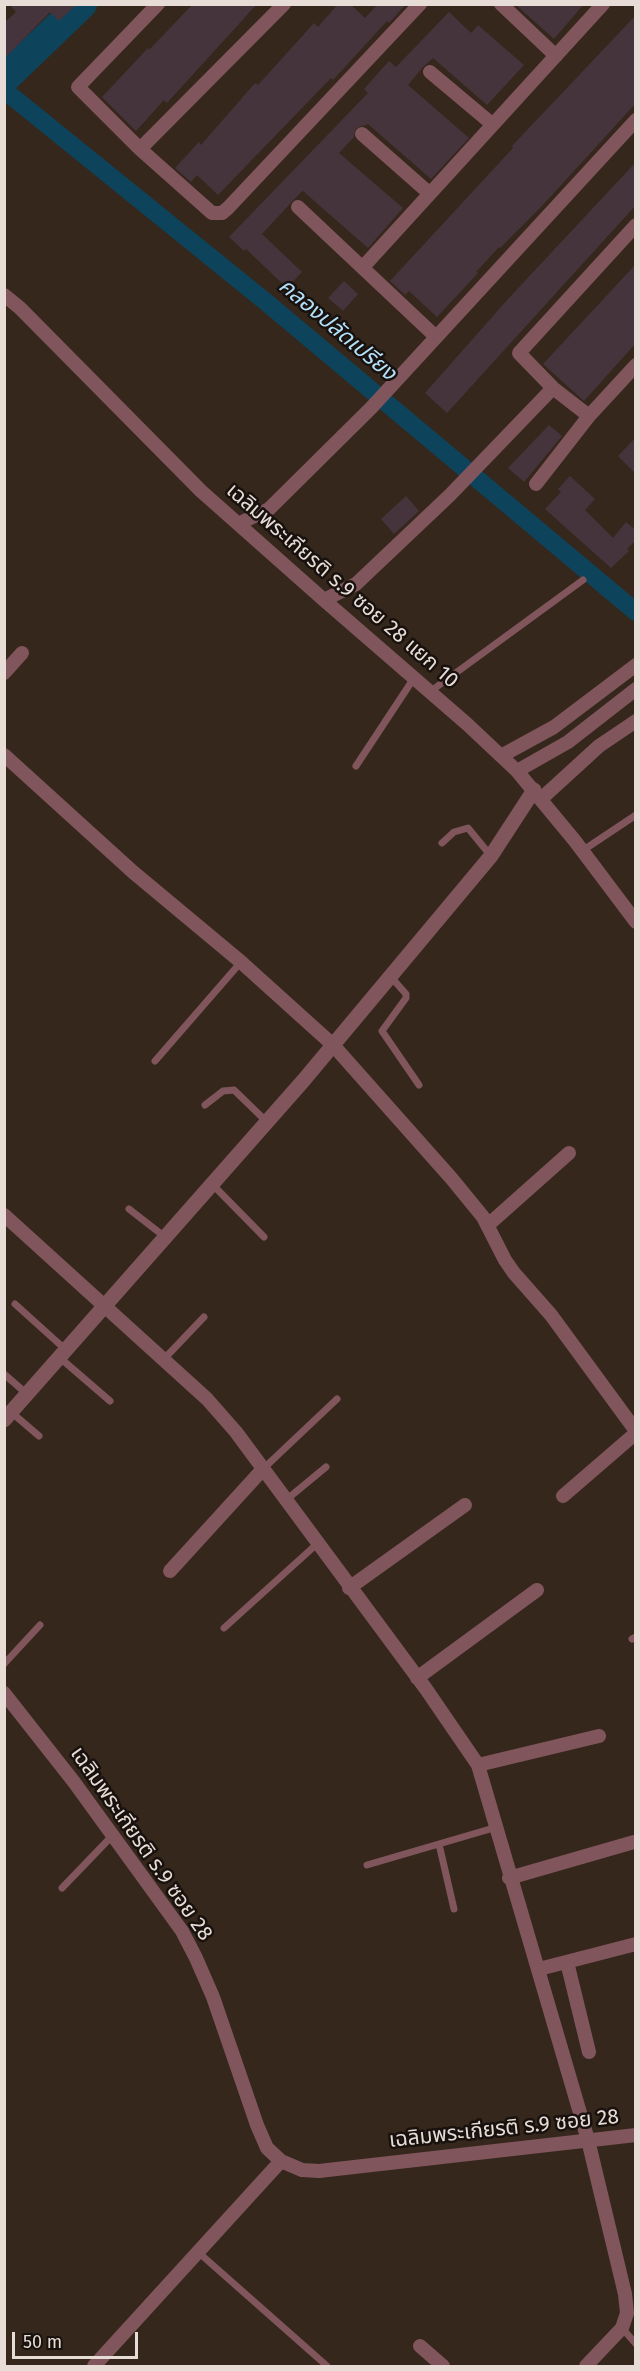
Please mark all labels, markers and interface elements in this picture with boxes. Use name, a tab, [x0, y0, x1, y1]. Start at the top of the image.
water label: คลองปลัดเปรียง	[273, 273, 401, 387]
street label: เฉลิมพระเกียรติ ร.9 ซอย 28 แยก 10	[221, 478, 463, 694]
street label: เฉลิมพระเกียรติ ร.9 ซอย 28	[64, 1742, 218, 1946]
street label: เฉลิมพระเกียรติ ร.9 ซอย 28	[388, 2104, 620, 2154]
scale bar	[15, 2320, 141, 2358]
text: 50 m	[23, 2331, 62, 2353]

